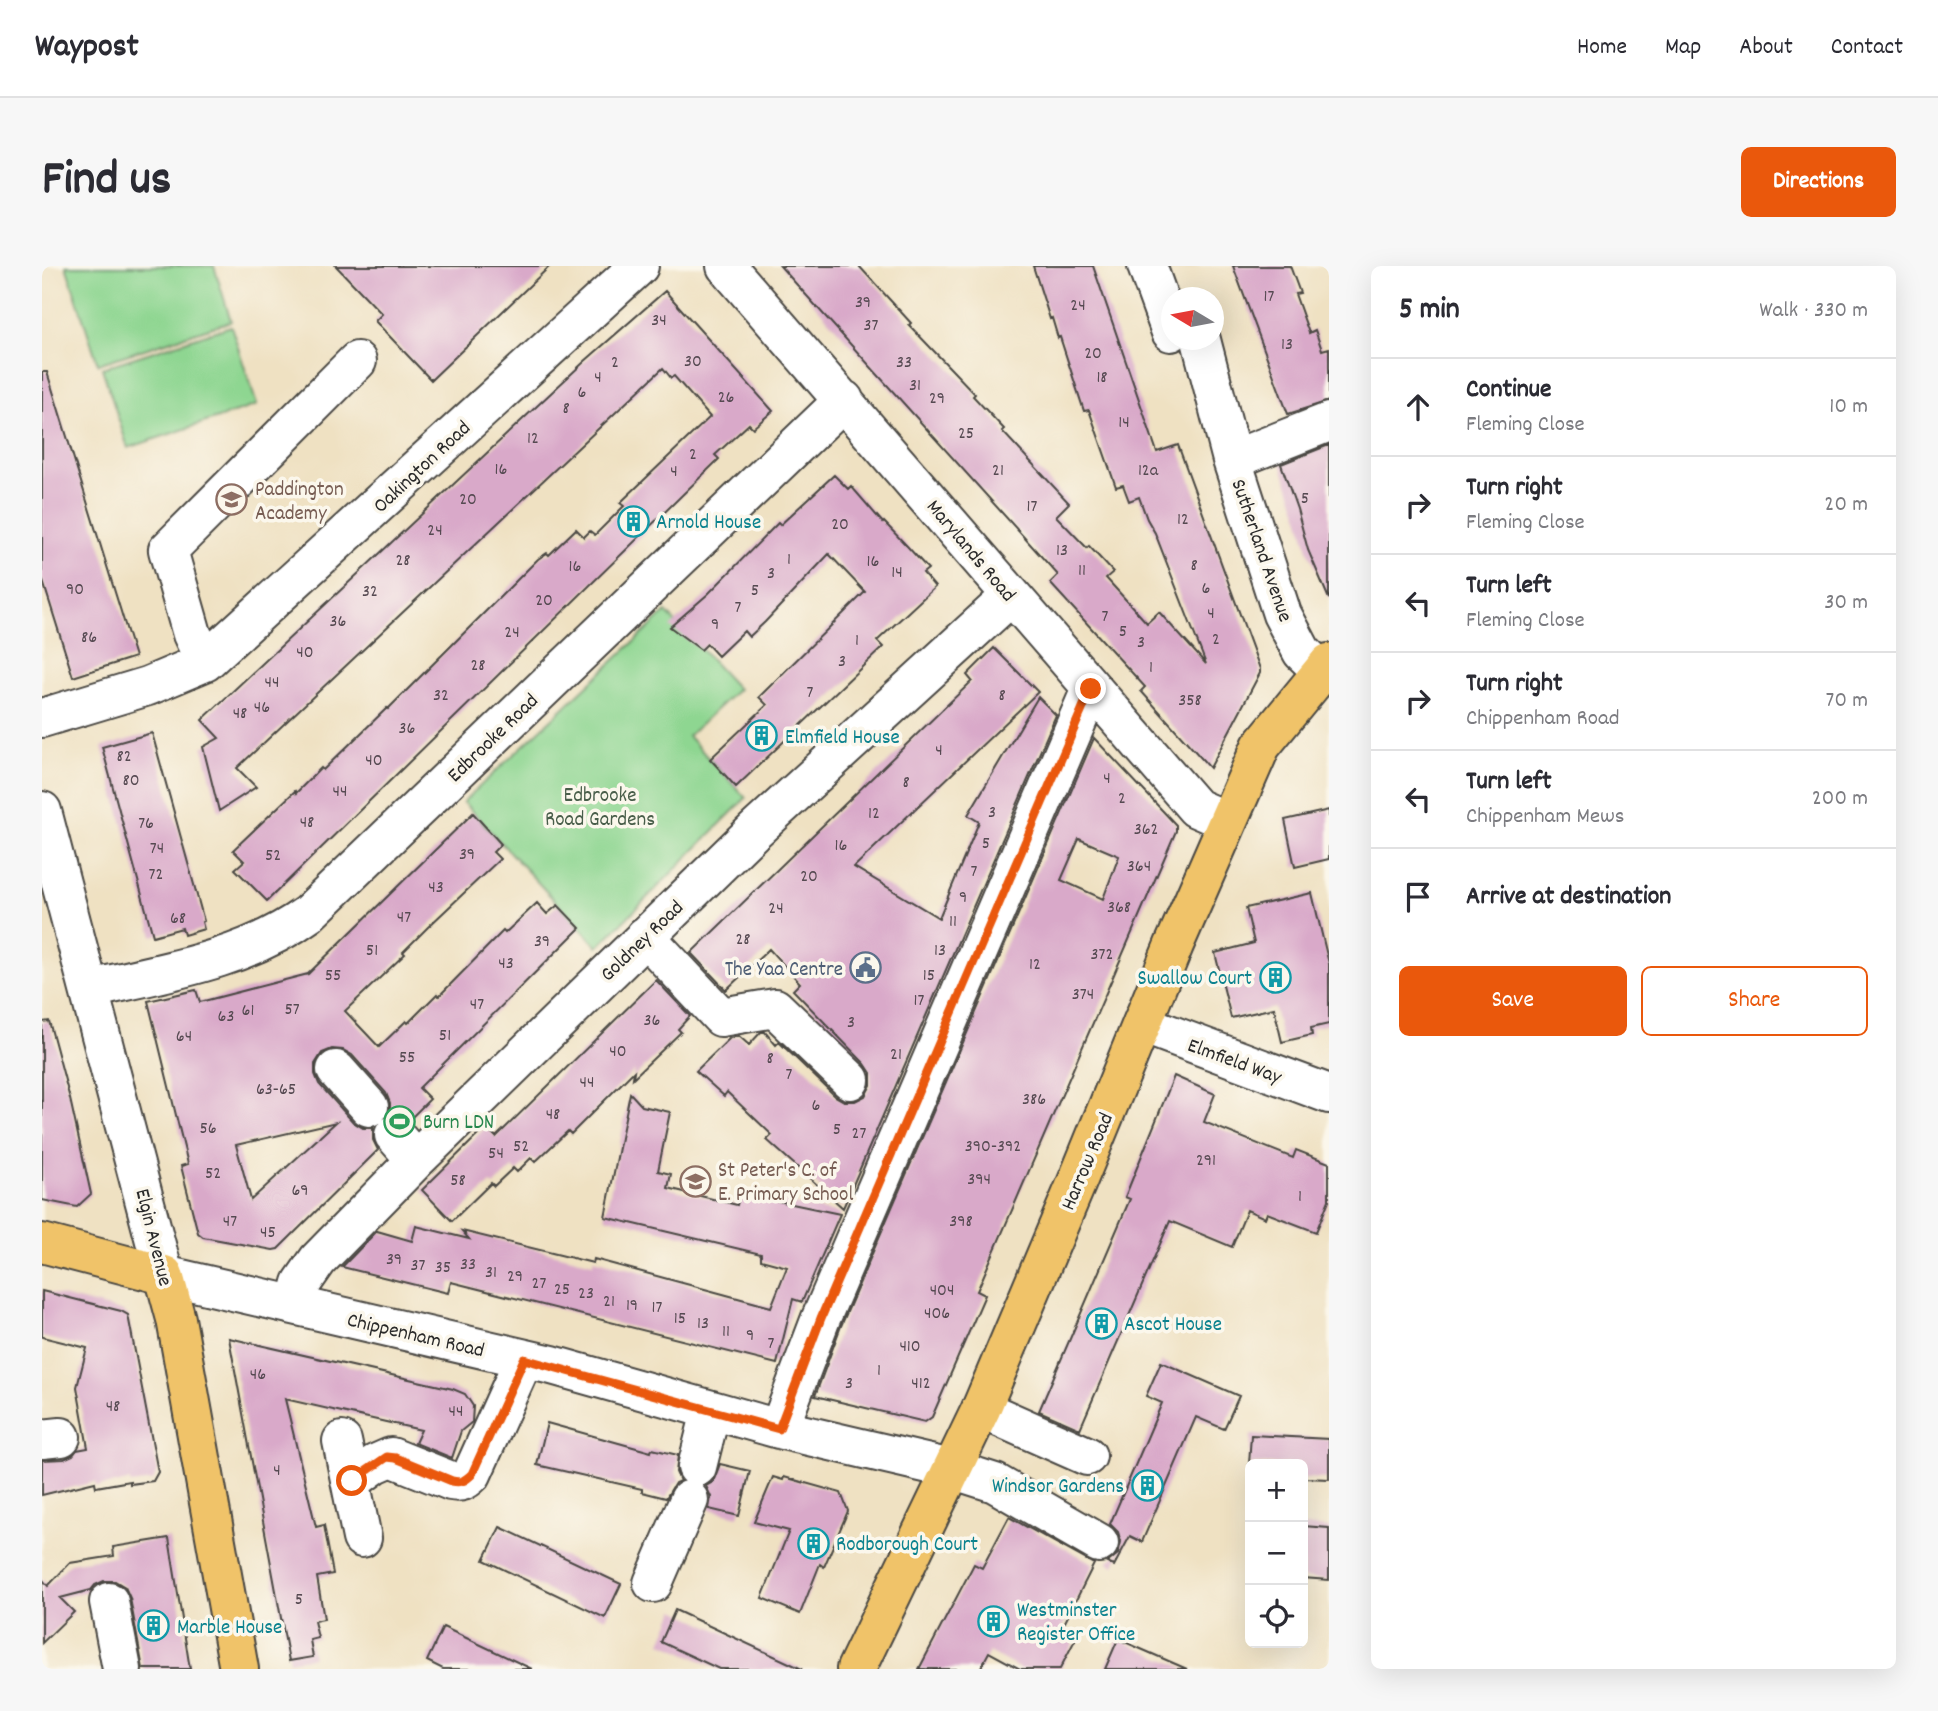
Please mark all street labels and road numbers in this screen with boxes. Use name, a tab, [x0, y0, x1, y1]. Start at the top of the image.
street label: Oakington Road	[367, 415, 479, 521]
street label: Sutherland Avenue	[1222, 475, 1299, 626]
street label: Marylands Road	[918, 494, 1022, 610]
street label: Edbrooke Road	[442, 688, 547, 791]
street label: Goldney Road	[594, 894, 692, 990]
street label: Elmfield Way	[1183, 1032, 1286, 1094]
street label: Harrow Road	[1055, 1109, 1123, 1216]
street label: Elgin Avenue	[125, 1186, 179, 1290]
street label: Chippenham Road	[344, 1307, 487, 1367]

